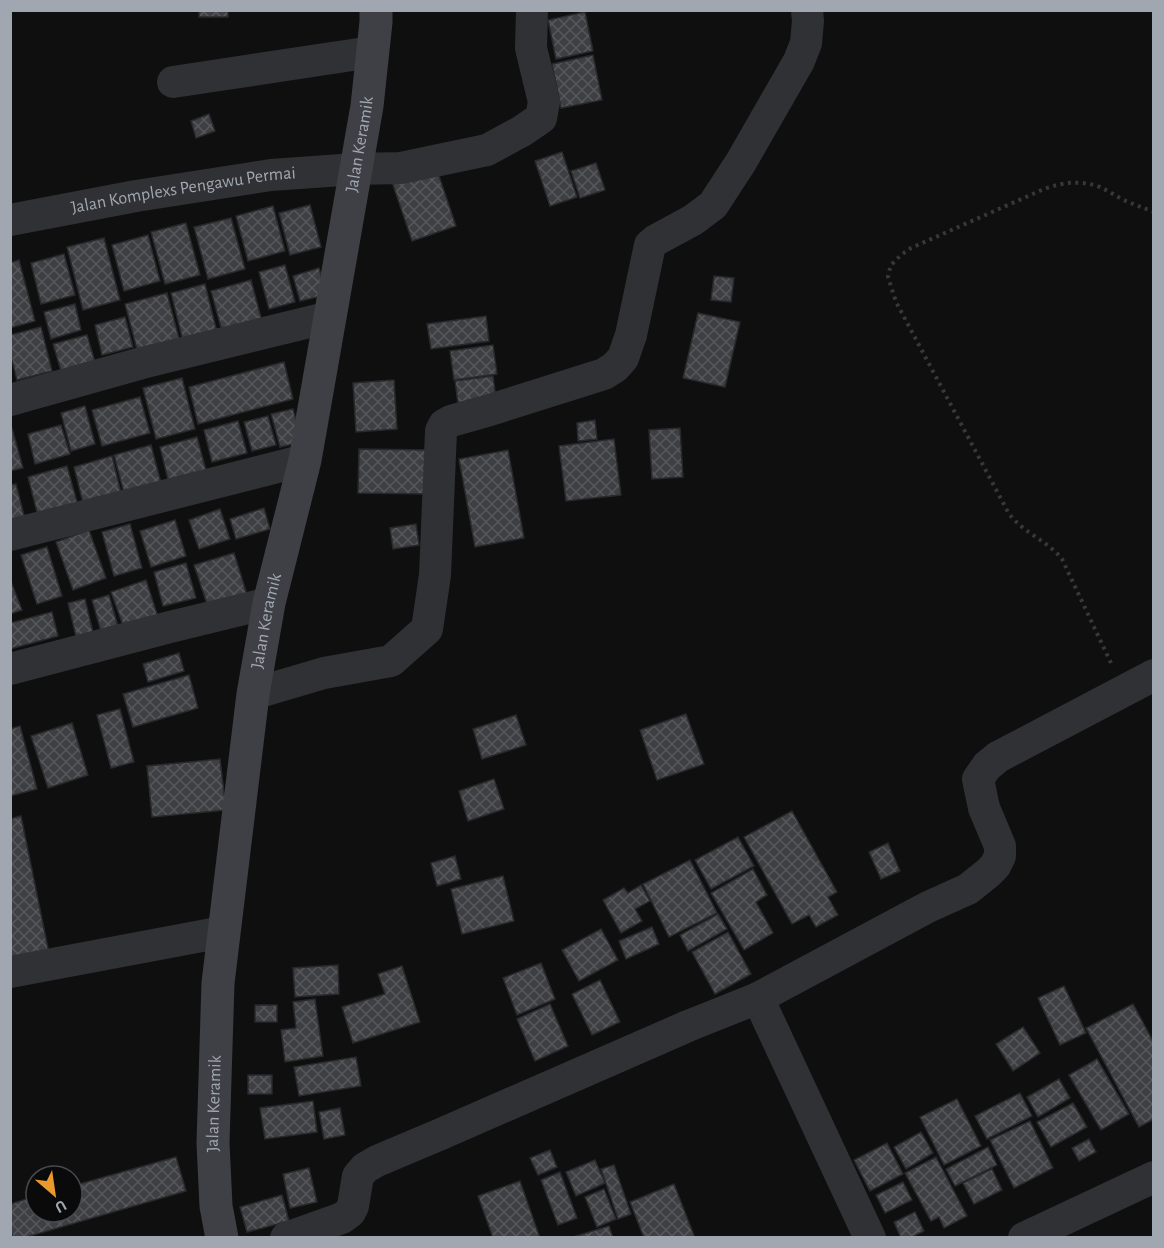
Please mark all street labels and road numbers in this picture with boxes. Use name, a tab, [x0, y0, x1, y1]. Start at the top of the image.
street label: Jalan Keramik	[343, 95, 377, 194]
street label: Jalan Komplexs Pengawu Permai	[70, 164, 296, 217]
street label: Jalan Keramik	[249, 571, 285, 670]
street label: Jalan Keramik	[204, 1054, 225, 1153]

